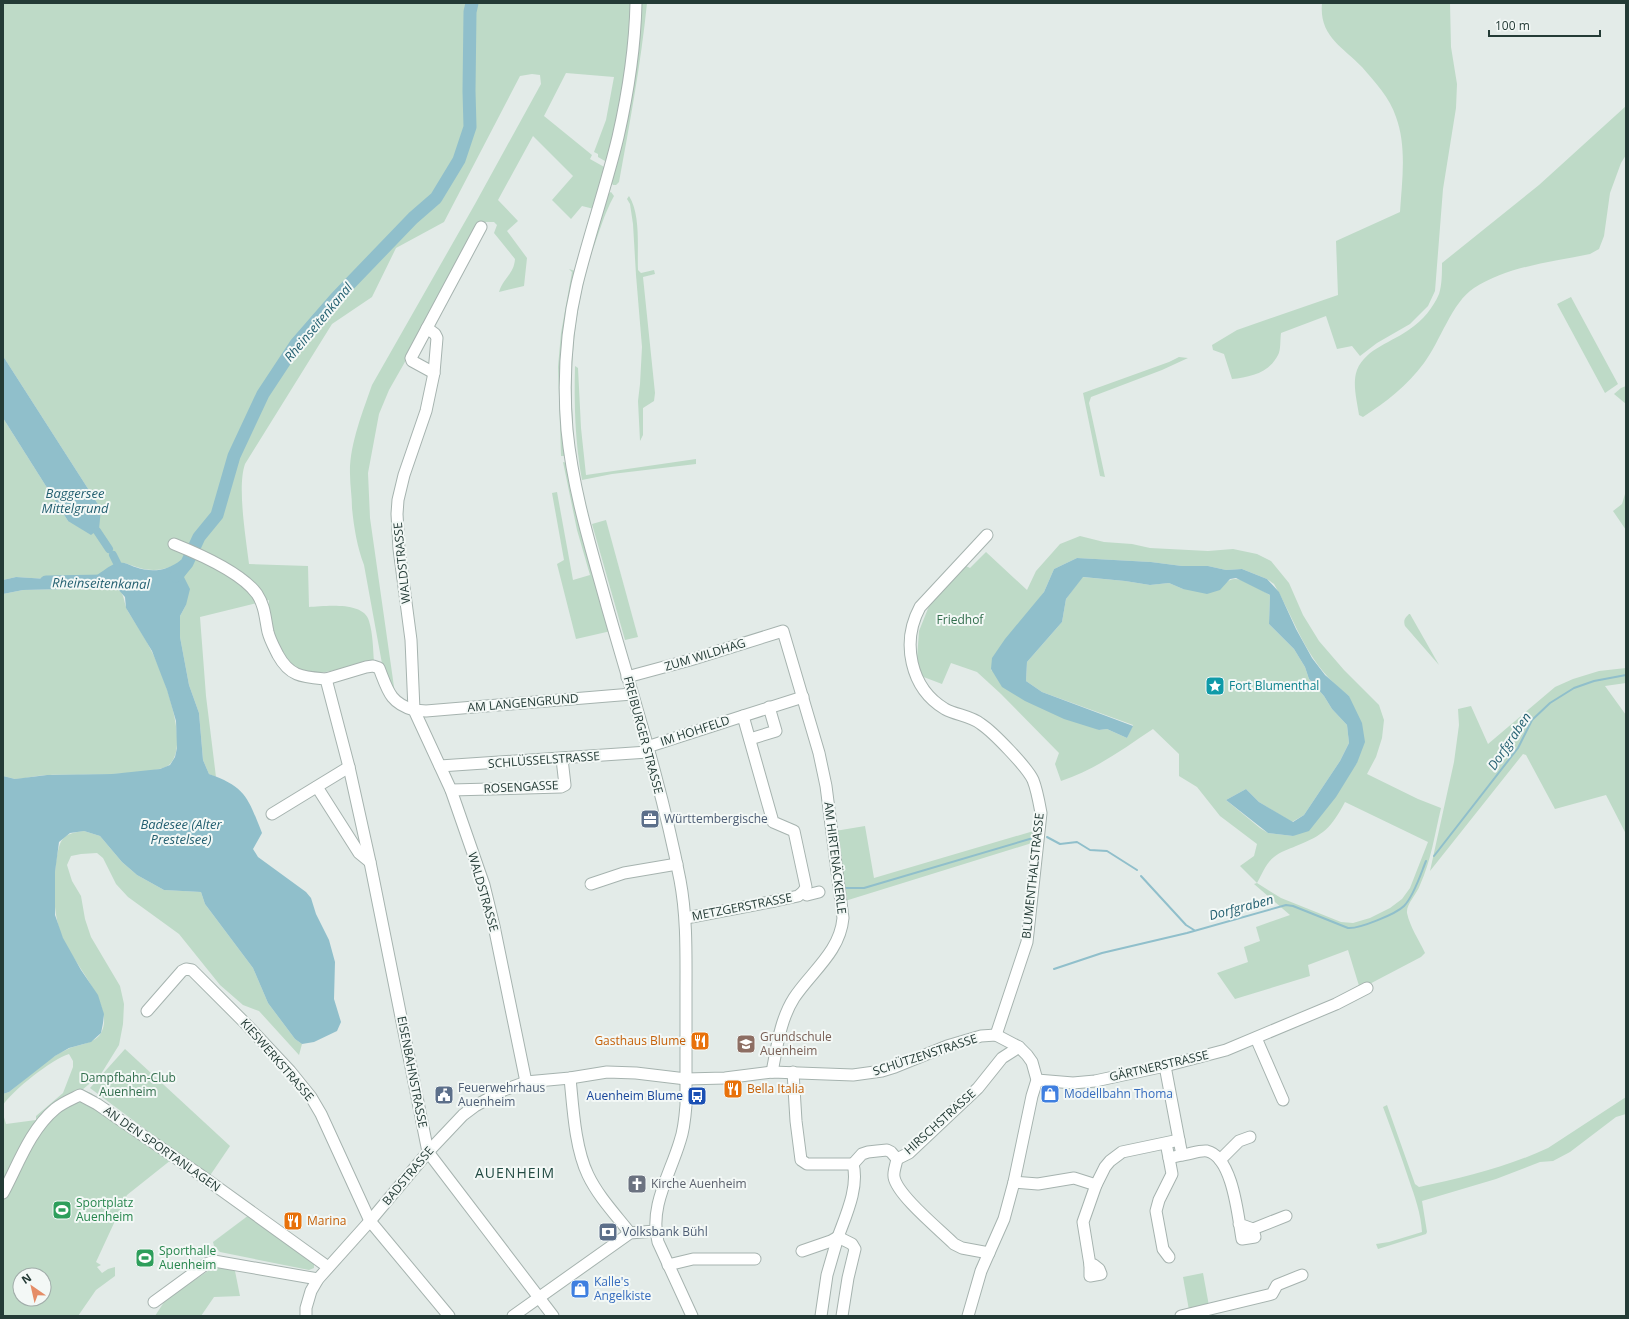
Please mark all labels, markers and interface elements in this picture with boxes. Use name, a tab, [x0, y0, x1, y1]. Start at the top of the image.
scale bar	[1489, 12, 1600, 38]
text: 100 m	[1495, 17, 1530, 34]
water label: Rheinseitenkanal	[280, 278, 357, 365]
water label: Baggersee Mittelgrund	[42, 484, 109, 517]
street label: WALDSTRASSE	[389, 522, 414, 605]
water label: Rheinseitenkanal	[52, 573, 151, 593]
park label: Friedhof	[937, 611, 984, 628]
street label: ZUM WILDHAG	[662, 634, 748, 675]
street label: FREIBURGER STRASSE	[620, 674, 667, 796]
place icon: Fort Blumenthal	[1204, 675, 1226, 697]
place label: Fort Blumenthal	[1229, 677, 1319, 694]
street label: AM LANGENGRUND	[467, 689, 579, 716]
water label: Dorfgraben	[1483, 709, 1535, 773]
street label: IM HOHFELD	[658, 711, 732, 750]
street label: SCHLÜSSELSTRASSE	[487, 747, 600, 772]
street label: ROSENGASSE	[483, 776, 559, 797]
street label: AM HIRTENÄCKERLE	[820, 801, 851, 915]
office icon: Württembergische	[639, 808, 661, 830]
place label: Württembergische	[664, 810, 768, 827]
street label: BLUMENTHALSTRASSE	[1017, 812, 1048, 940]
water label: Badesee (Alter Prestelsee)	[140, 815, 222, 848]
street label: WALDSTRASSE	[464, 850, 503, 933]
street label: METZGERSTRASSE	[690, 888, 793, 925]
water label: Dorfgraben	[1207, 890, 1275, 924]
street label: KIESWERKSTRASSE	[237, 1015, 318, 1105]
street label: EISENBAHNSTRASSE	[393, 1015, 432, 1129]
place label: Grundschule Auenheim	[760, 1028, 832, 1059]
restaurant icon: Gasthaus Blume	[689, 1030, 711, 1052]
street label: SCHÜTZENSTRASSE	[870, 1030, 979, 1079]
place label: Gasthaus Blume	[594, 1032, 686, 1049]
school or university icon: Grundschule Auenheim	[735, 1033, 757, 1055]
street label: GÄRTNERSTRASSE	[1108, 1046, 1210, 1085]
park label: Dampfbahn-Club Auenheim	[80, 1069, 176, 1100]
restaurant icon: Bella Italia	[722, 1078, 744, 1100]
place label: Feuerwehrhaus Auenheim	[458, 1079, 546, 1110]
place label: Bella Italia	[747, 1080, 804, 1097]
shop icon: Modellbahn Thoma	[1039, 1083, 1061, 1105]
public building icon: Feuerwehrhaus Auenheim	[433, 1084, 455, 1106]
bus stop icon: Auenheim Blume	[686, 1085, 708, 1107]
street label: HIRSCHSTRASSE	[900, 1085, 979, 1158]
place label: Modellbahn Thoma	[1064, 1085, 1173, 1102]
place label: Auenheim Blume	[587, 1087, 683, 1104]
street label: AN DEN SPORTANLAGEN	[100, 1102, 224, 1196]
street label: BADSTRASSE	[378, 1143, 437, 1209]
district label: AUENHEIM	[475, 1163, 555, 1182]
church icon: Kirche Auenheim	[626, 1173, 648, 1195]
place label: Kirche Auenheim	[651, 1175, 747, 1192]
place label: Sportplatz Auenheim	[76, 1194, 134, 1225]
sports icon: Sportplatz Auenheim	[51, 1199, 73, 1221]
restaurant icon: Marina	[282, 1210, 304, 1232]
place label: Marina	[307, 1212, 346, 1229]
bank icon: Volksbank Bühl	[597, 1221, 619, 1243]
place label: Volksbank Bühl	[622, 1223, 708, 1240]
place label: Sporthalle Auenheim	[159, 1242, 216, 1273]
sports icon: Sporthalle Auenheim	[134, 1247, 156, 1269]
north arrow	[12, 1267, 52, 1307]
text: N	[18, 1270, 34, 1287]
place label: Kalle's Angelkiste	[594, 1273, 652, 1304]
shop icon: Kalle's Angelkiste	[569, 1278, 591, 1300]

